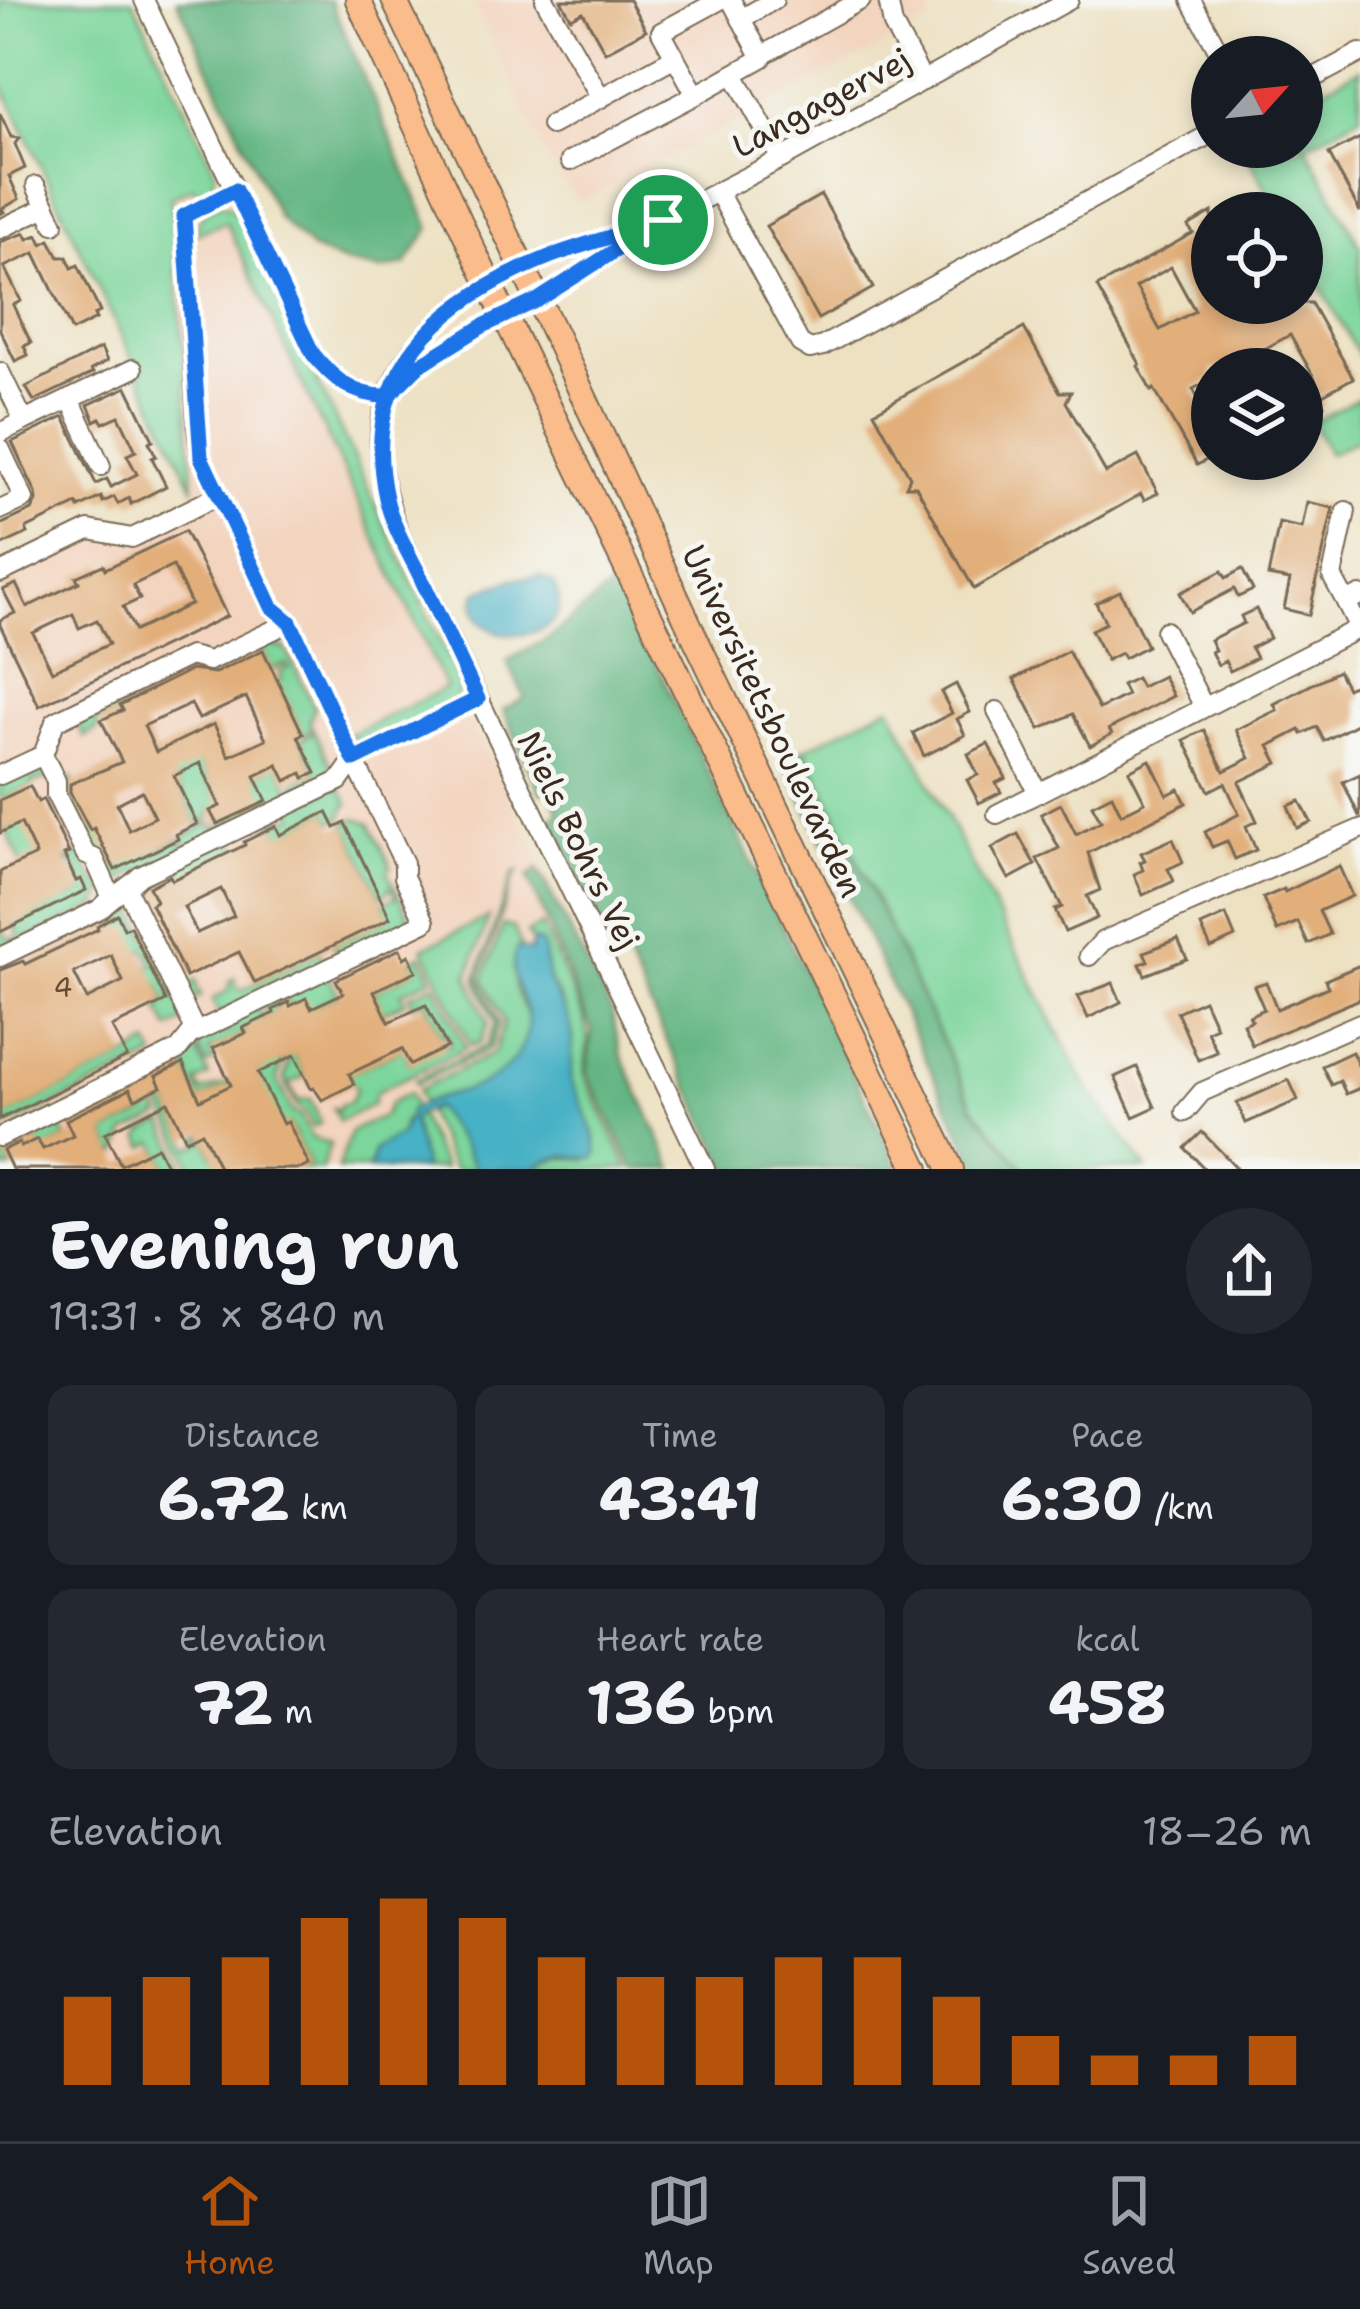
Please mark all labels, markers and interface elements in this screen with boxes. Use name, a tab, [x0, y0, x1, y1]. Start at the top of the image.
north arrow	[1191, 36, 1323, 168]
map controls	[1191, 36, 1323, 480]
street label: Langagervej	[724, 37, 918, 168]
pin	[612, 169, 714, 271]
icon: arrive	[630, 187, 696, 253]
button: locate	[1191, 192, 1323, 324]
button: layers	[1191, 348, 1323, 480]
street label: Universitetsboulevarden	[671, 538, 874, 905]
street label: Niels Bohrs Vej	[506, 724, 651, 957]
house number: 4	[54, 969, 72, 1006]
text: Evening run	[48, 1201, 459, 1289]
button: share	[1186, 1208, 1312, 1334]
text: 19:31 · 8 × 840 m	[48, 1290, 385, 1342]
text: Distance	[185, 1413, 320, 1458]
text: Time	[642, 1413, 718, 1458]
text: Pace	[1071, 1413, 1144, 1458]
text: 6.72	[158, 1458, 290, 1538]
text: 43:41	[598, 1458, 762, 1538]
text: 6:30	[1001, 1458, 1143, 1538]
text: km	[290, 1485, 348, 1530]
text: /km	[1143, 1485, 1214, 1530]
text: Elevation	[179, 1617, 327, 1662]
text: Heart rate	[596, 1617, 764, 1662]
text: kcal	[1075, 1617, 1139, 1662]
text: 72	[192, 1662, 273, 1742]
text: 136	[586, 1662, 696, 1742]
text: 458	[1048, 1662, 1167, 1742]
text: m	[273, 1689, 313, 1734]
text: bpm	[696, 1689, 774, 1734]
text: Elevation	[48, 1805, 223, 1857]
text: 18–26 m	[1142, 1805, 1312, 1857]
tab: Home	[184, 2168, 275, 2285]
tab: Map	[643, 2168, 714, 2285]
tab: Saved	[1082, 2168, 1176, 2285]

